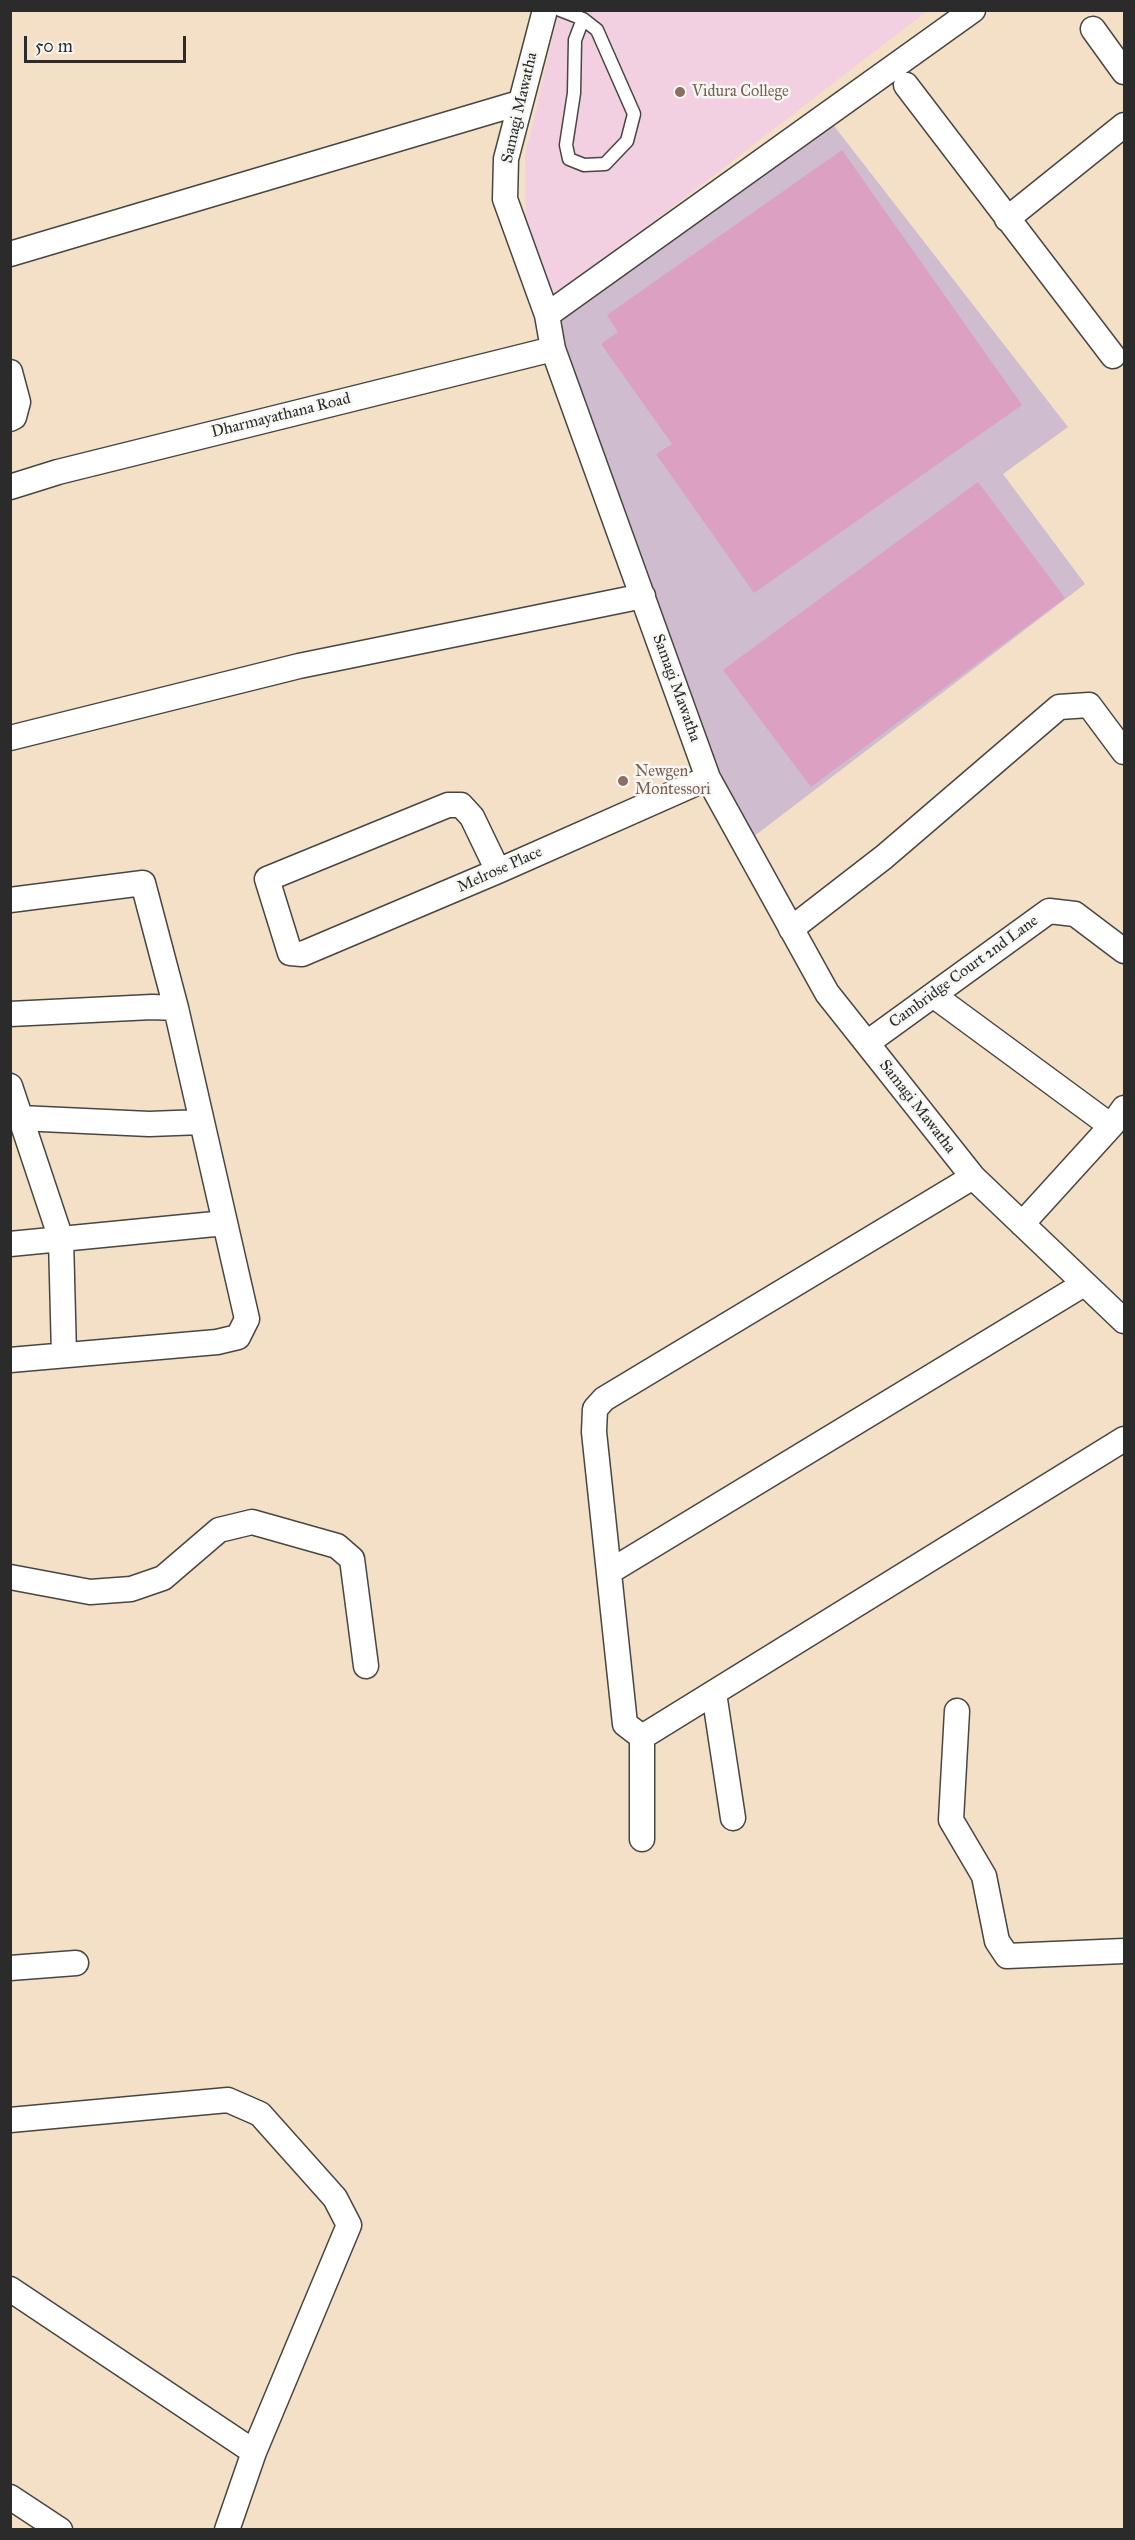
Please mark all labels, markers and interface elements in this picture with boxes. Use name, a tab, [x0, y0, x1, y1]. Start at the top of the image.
scale bar	[27, 24, 189, 62]
text: 50 m	[35, 35, 73, 57]
street label: Samagi Mawatha	[498, 51, 542, 165]
place label: Vidura College	[692, 82, 789, 102]
marker: Vidura College	[673, 85, 687, 99]
street label: Dharmayathana Road	[209, 389, 353, 443]
street label: Samagi Mawatha	[648, 632, 704, 744]
place label: Newgen Montessori	[635, 762, 711, 800]
marker: Newgen Montessori	[616, 774, 630, 788]
street label: Melrose Place	[455, 843, 545, 897]
street label: Cambridge Court 2nd Lane	[886, 912, 1042, 1032]
street label: Samagi Mawatha	[875, 1057, 959, 1157]

